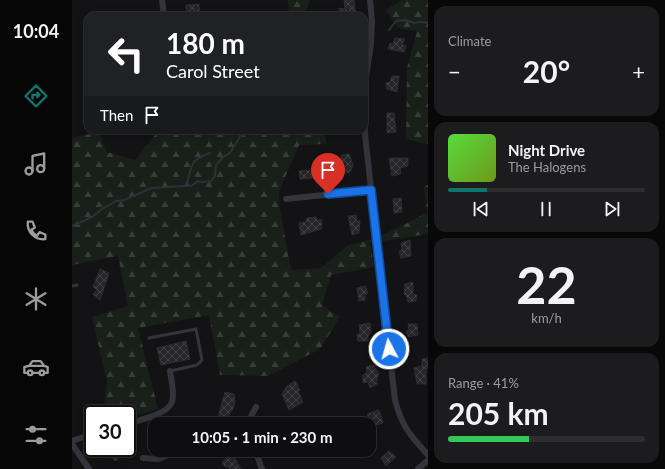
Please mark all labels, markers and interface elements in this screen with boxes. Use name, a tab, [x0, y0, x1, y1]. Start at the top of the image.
text: 10:04	[13, 20, 59, 42]
text: 180 m	[166, 26, 245, 60]
icon: left	[100, 28, 152, 80]
text: Climate	[448, 33, 491, 49]
text: 20°	[523, 53, 570, 89]
text: −	[448, 58, 461, 85]
text: +	[632, 58, 645, 85]
text: Carol Street	[166, 60, 260, 82]
icon: directions	[22, 82, 50, 110]
icon: arrive	[141, 104, 163, 126]
text: Then	[100, 106, 133, 124]
text: Night Drive	[508, 141, 585, 159]
icon: music	[22, 150, 50, 178]
pin	[311, 153, 345, 194]
icon: arrive	[317, 159, 339, 181]
text: The Halogens	[508, 159, 586, 175]
icon: previous	[470, 198, 492, 220]
icon: pause	[535, 198, 557, 220]
icon: next	[601, 198, 623, 220]
icon: phone	[22, 217, 50, 245]
text: 22	[516, 253, 577, 315]
icon: climate	[22, 285, 50, 313]
text: km/h	[531, 310, 562, 326]
position arrow	[368, 328, 410, 370]
icon: car	[22, 353, 50, 381]
text: Range · 41%	[448, 375, 519, 391]
text: 205 km	[448, 395, 549, 431]
speed limit sign: 30	[84, 405, 136, 457]
icon: filters	[22, 421, 50, 449]
text: 10:05 · 1 min · 230 m	[192, 428, 332, 446]

